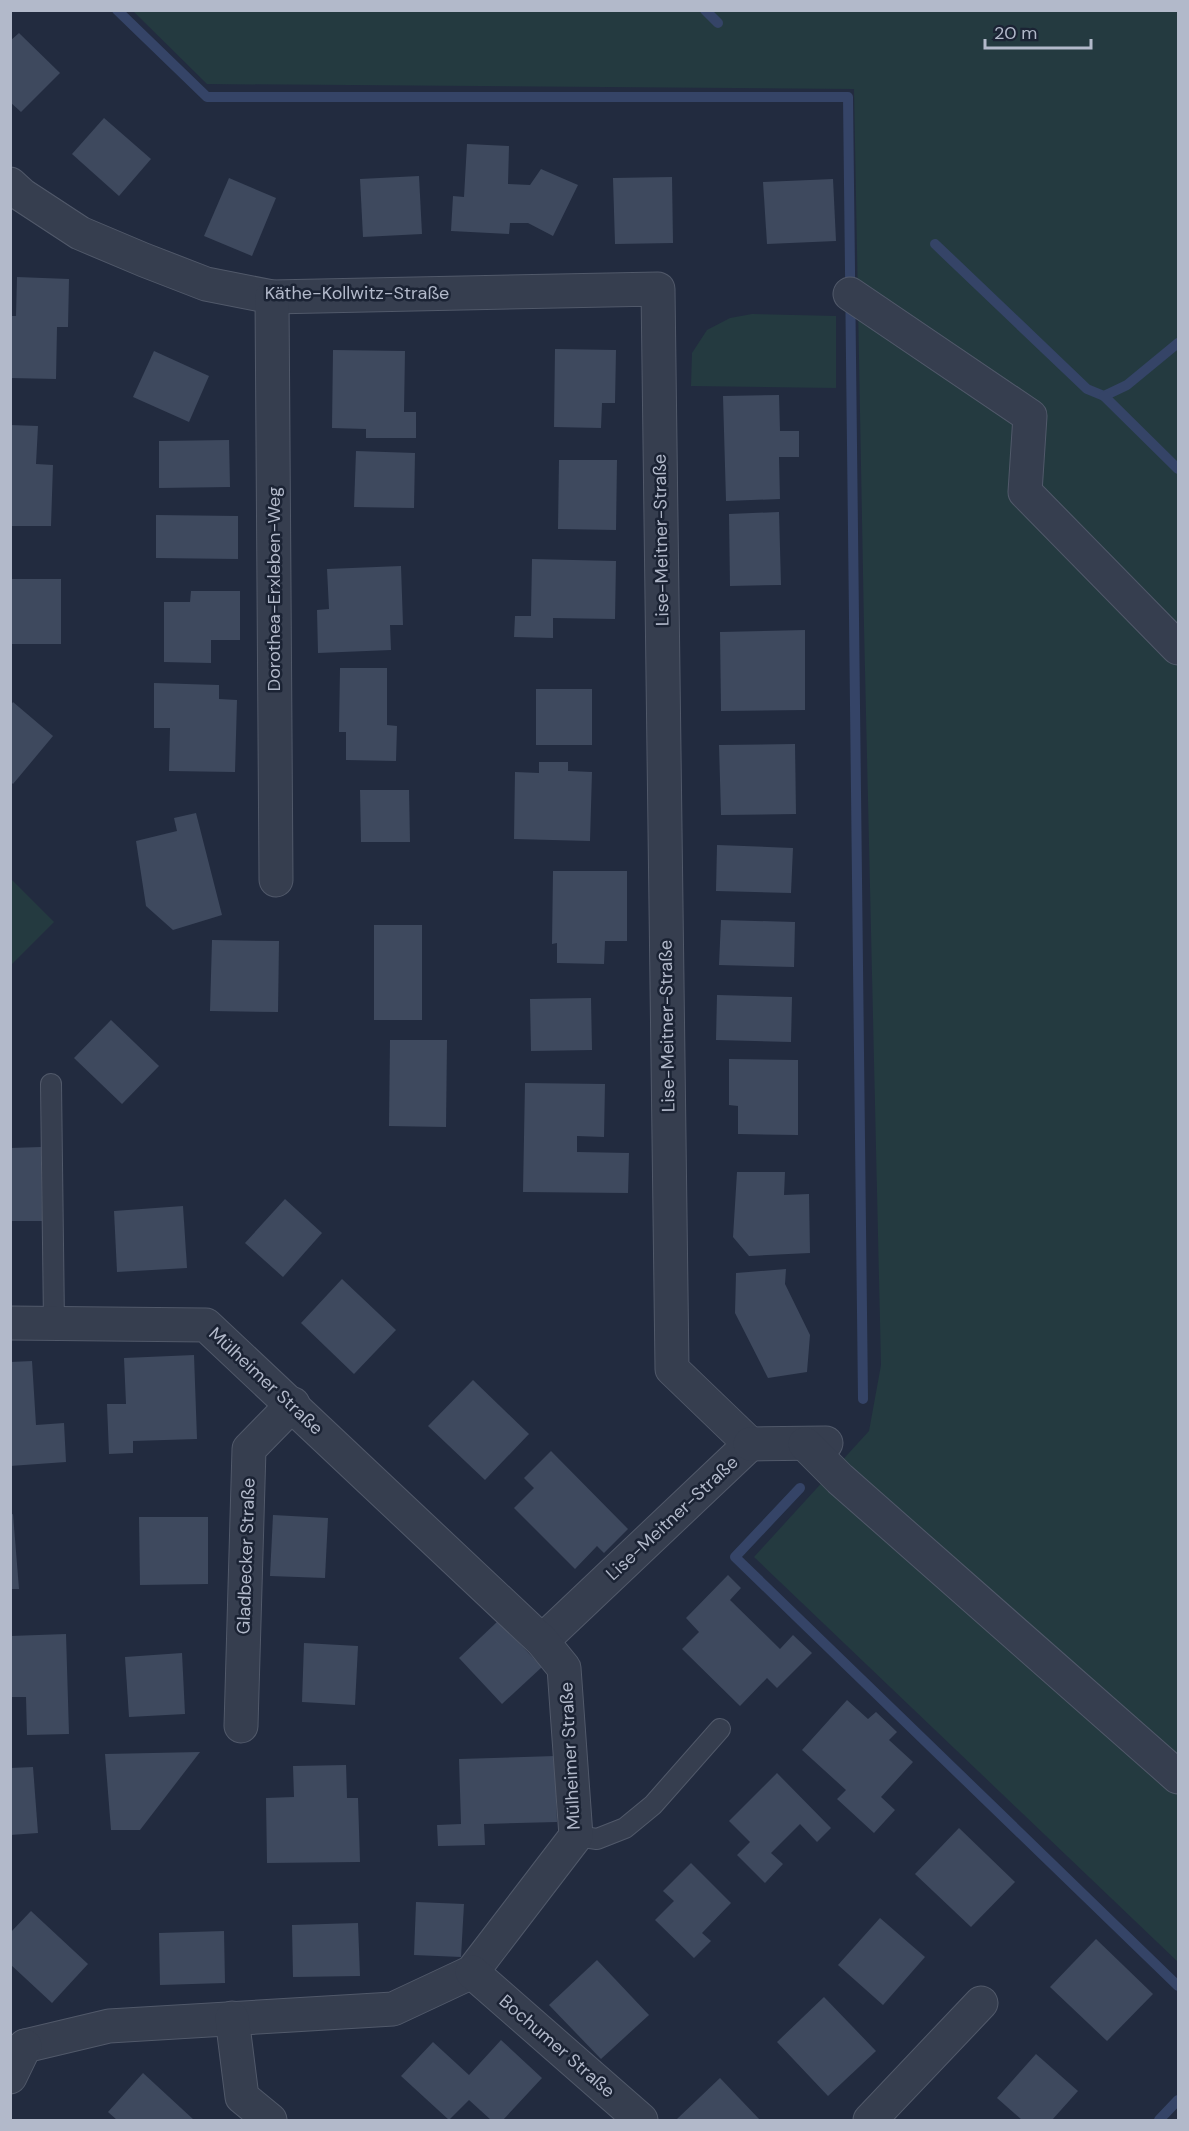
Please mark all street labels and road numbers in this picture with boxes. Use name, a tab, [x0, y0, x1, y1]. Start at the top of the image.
street label: Käthe-Kollwitz-Straße	[265, 281, 449, 305]
street label: Lise-Meitner-Straße	[647, 454, 675, 626]
street label: Dorothea-Erxleben-Weg	[262, 487, 286, 691]
street label: Lise-Meitner-Straße	[653, 940, 681, 1112]
street label: Mülheimer Straße	[204, 1322, 328, 1440]
street label: Lise-Meitner-Straße	[601, 1450, 743, 1586]
street label: Gladbecker Straße	[231, 1477, 261, 1635]
street label: Mülheimer Straße	[554, 1682, 586, 1830]
street label: Bochumer Straße	[494, 1989, 620, 2103]

